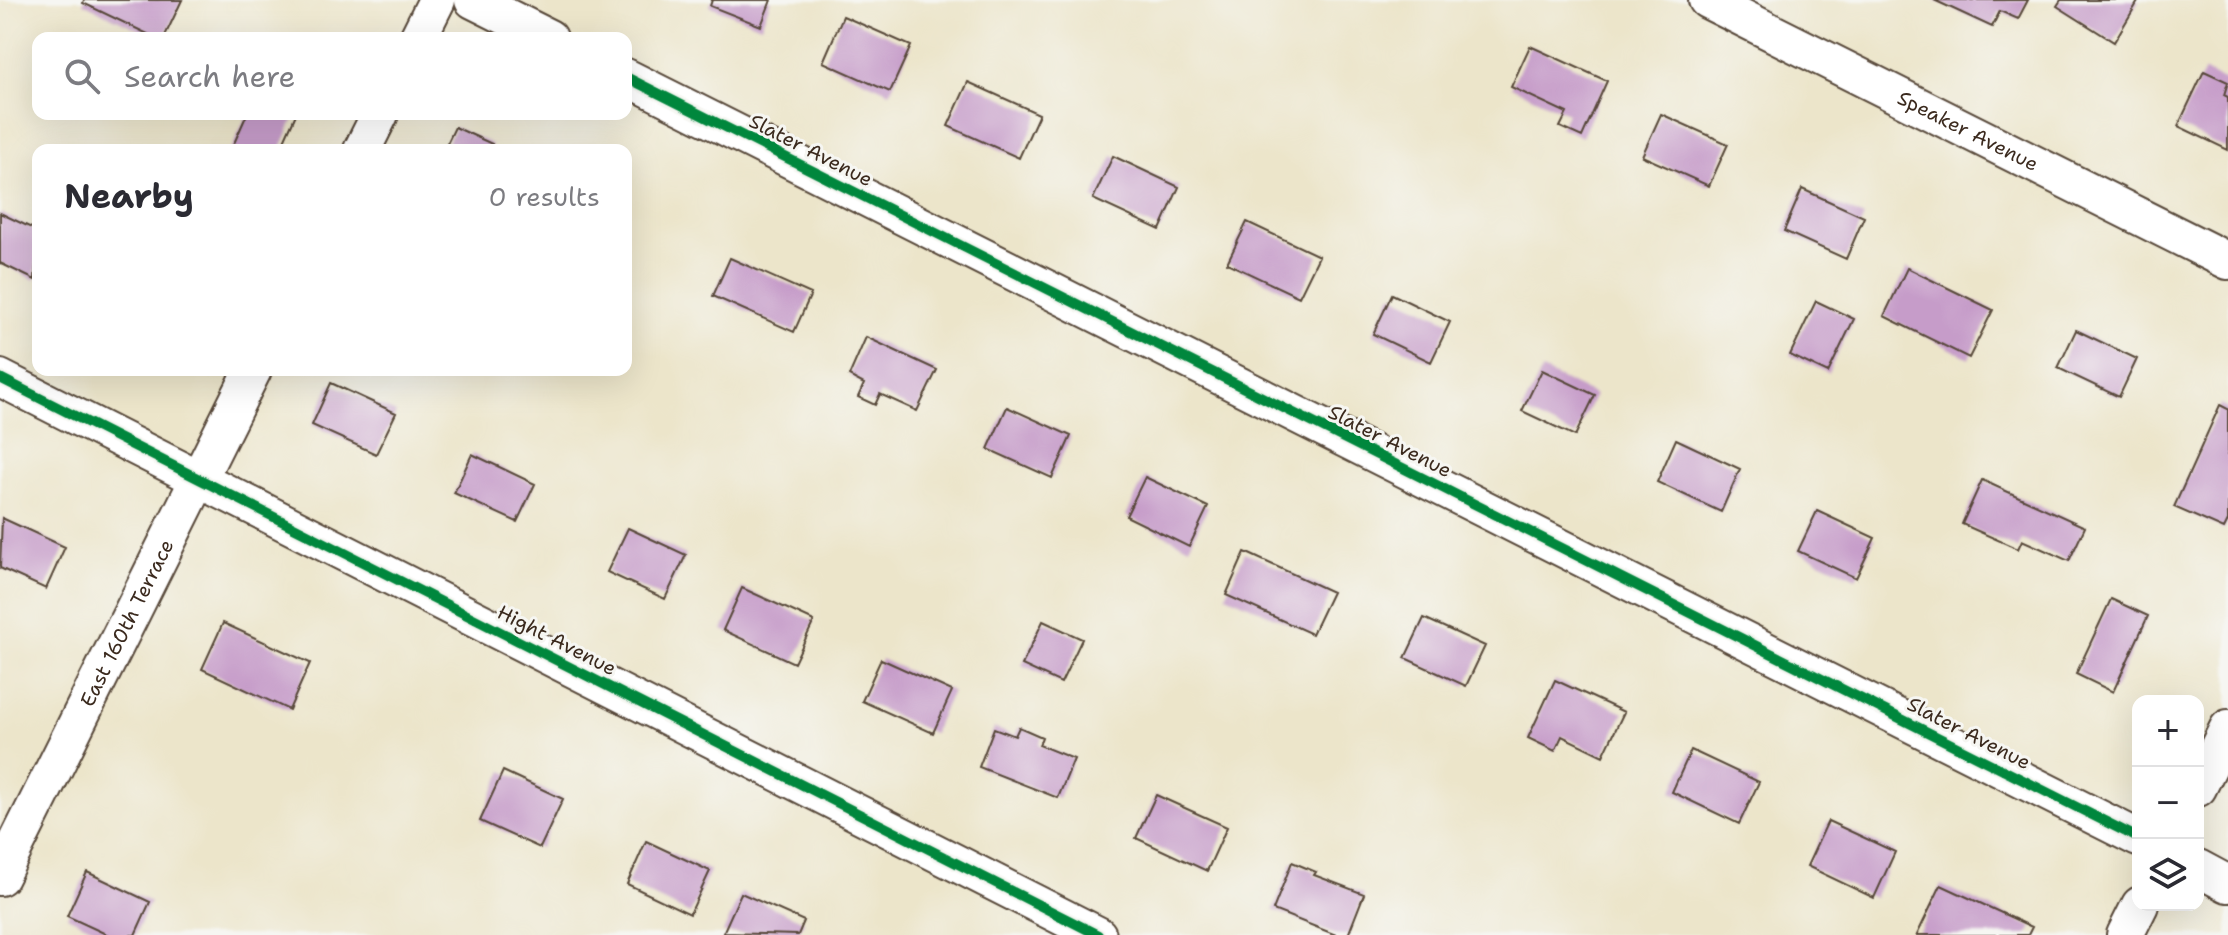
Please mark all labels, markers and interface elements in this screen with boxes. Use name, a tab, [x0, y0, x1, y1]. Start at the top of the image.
search box	[32, 32, 632, 120]
icon: search	[60, 54, 104, 98]
text: Search here	[124, 56, 295, 97]
street label: Speaker Avenue	[1893, 85, 2043, 177]
street label: Slater Avenue	[745, 108, 877, 192]
text: Nearby	[64, 173, 194, 219]
text: 0 results	[488, 179, 600, 214]
street label: Slater Avenue	[1324, 399, 1456, 483]
street label: East 160th Terrace	[74, 535, 179, 711]
street label: Hight Avenue	[493, 599, 621, 681]
street label: Slater Avenue	[1903, 691, 2035, 775]
map controls	[2132, 695, 2204, 911]
button: +	[2132, 695, 2204, 767]
button: −	[2132, 767, 2204, 839]
button: layers	[2132, 839, 2204, 911]

